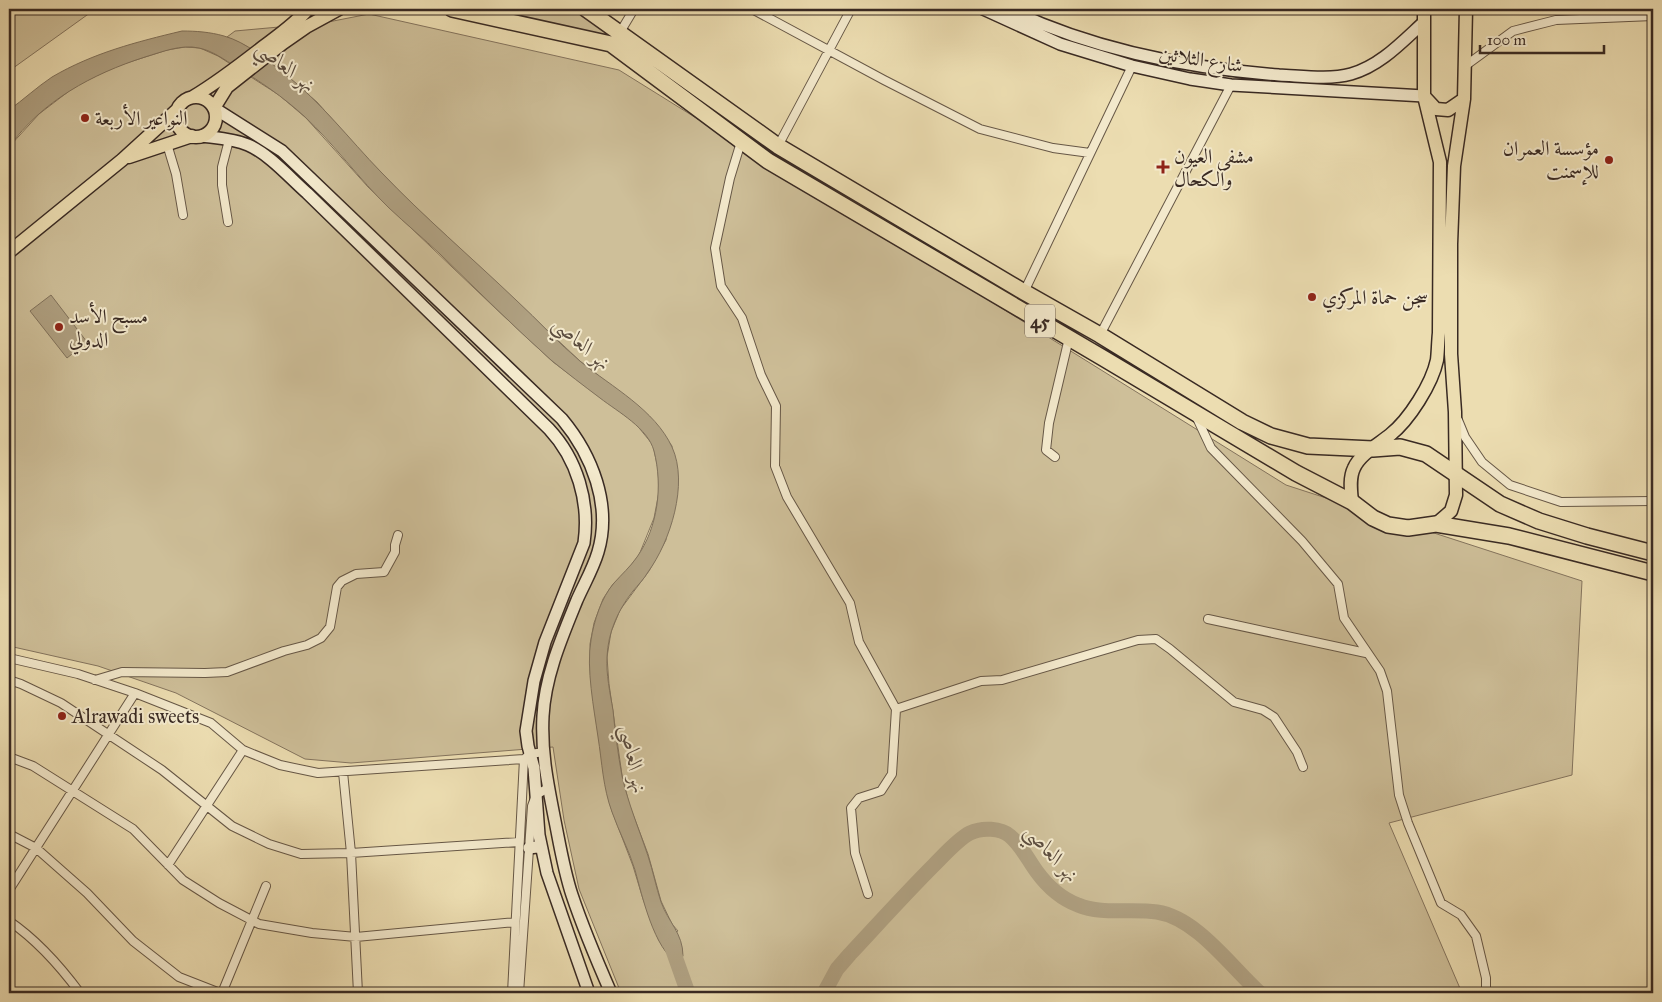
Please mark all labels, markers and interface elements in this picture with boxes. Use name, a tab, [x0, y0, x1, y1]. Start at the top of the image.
scale bar	[1480, 22, 1603, 54]
text: 100 m	[1487, 31, 1527, 49]
water label: نهر العاصي	[246, 34, 322, 103]
street label: شارع الثلاثين	[1156, 41, 1245, 83]
place label: النواعير الأربعة	[95, 103, 188, 131]
marker: النواعير الأربعة	[79, 112, 91, 124]
place label: مؤسسة العمران للإسمنت	[1503, 136, 1599, 186]
place label: مشفى العيون والكحال	[1174, 144, 1254, 191]
marker: مؤسسة العمران للإسمنت	[1603, 154, 1615, 166]
marker: مشفى العيون والكحال	[1156, 160, 1170, 174]
place label: سجن حماة المركزي	[1322, 285, 1428, 313]
marker: سجن حماة المركزي	[1306, 291, 1318, 303]
place label: مسبح الأسد الدولي	[69, 301, 148, 355]
road number: 45	[1025, 304, 1055, 338]
water label: نهر العاصي	[542, 310, 617, 381]
marker: مسبح الأسد الدولي	[53, 321, 65, 333]
place label: Alrawadi sweets	[71, 704, 199, 728]
marker: Alrawadi sweets	[56, 710, 68, 722]
water label: نهر العاصي	[608, 722, 653, 797]
water label: نهر العاصي	[1014, 818, 1085, 892]

